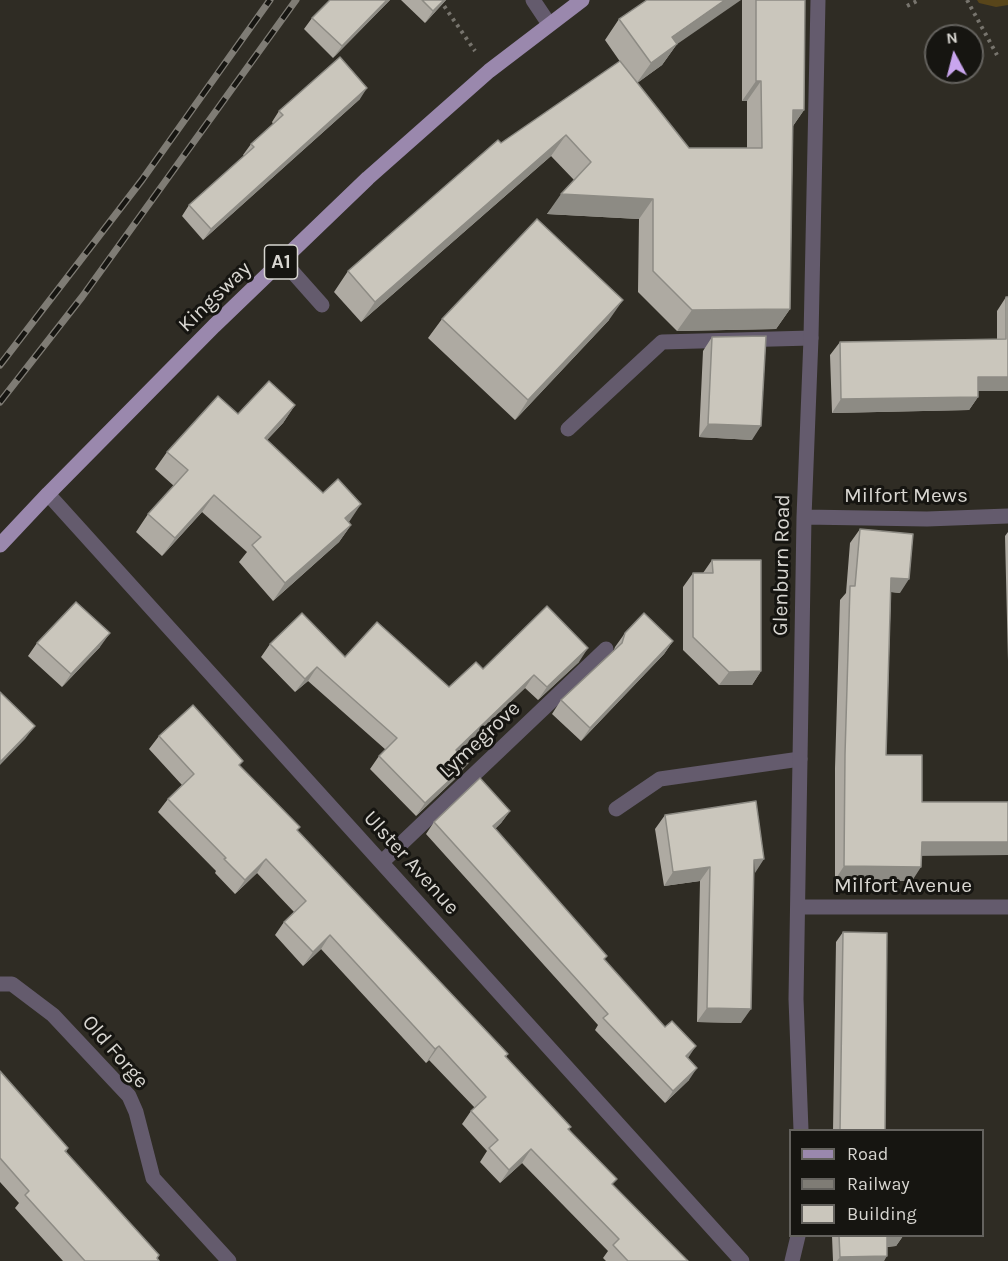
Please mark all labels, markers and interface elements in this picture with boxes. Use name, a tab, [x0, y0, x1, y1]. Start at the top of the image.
north arrow	[924, 24, 984, 84]
text: N	[945, 27, 959, 48]
road number: A1	[264, 245, 298, 279]
street label: Kingsway	[173, 256, 257, 338]
street label: Milfort Mews	[844, 483, 968, 509]
street label: Glenburn Road	[768, 494, 796, 636]
street label: Lymegrove	[434, 696, 526, 784]
street label: Ulster Avenue	[358, 806, 464, 920]
street label: Milfort Avenue	[834, 873, 972, 899]
street label: Old Forge	[76, 1010, 154, 1094]
legend	[789, 1129, 984, 1237]
text: Road	[847, 1143, 888, 1165]
text: Railway	[847, 1173, 910, 1195]
text: Building	[847, 1203, 917, 1225]

